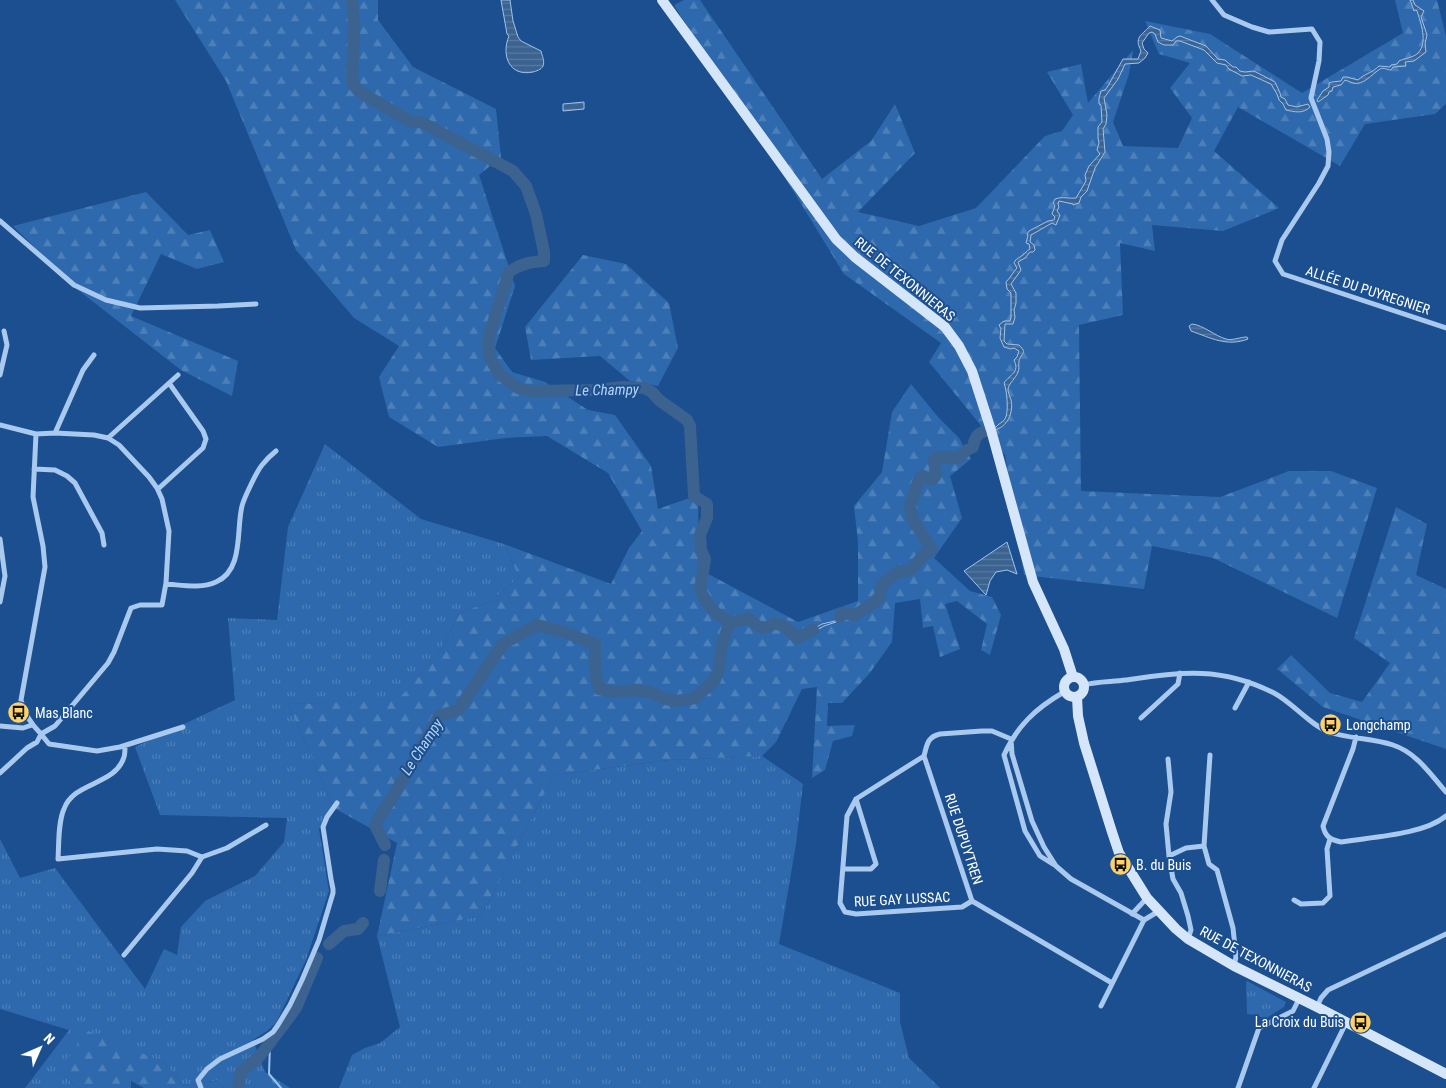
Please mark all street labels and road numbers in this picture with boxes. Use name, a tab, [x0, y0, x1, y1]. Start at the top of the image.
street label: RUE DE TEXONNIERAS	[852, 234, 958, 324]
street label: ALLÉE DU PUYREGNIER	[1304, 261, 1433, 318]
street label: RUE DUPUYTREN	[942, 791, 986, 887]
street label: RUE GAY LUSSAC	[853, 888, 951, 910]
street label: RUE DE TEXONNIERAS	[1197, 923, 1315, 995]

